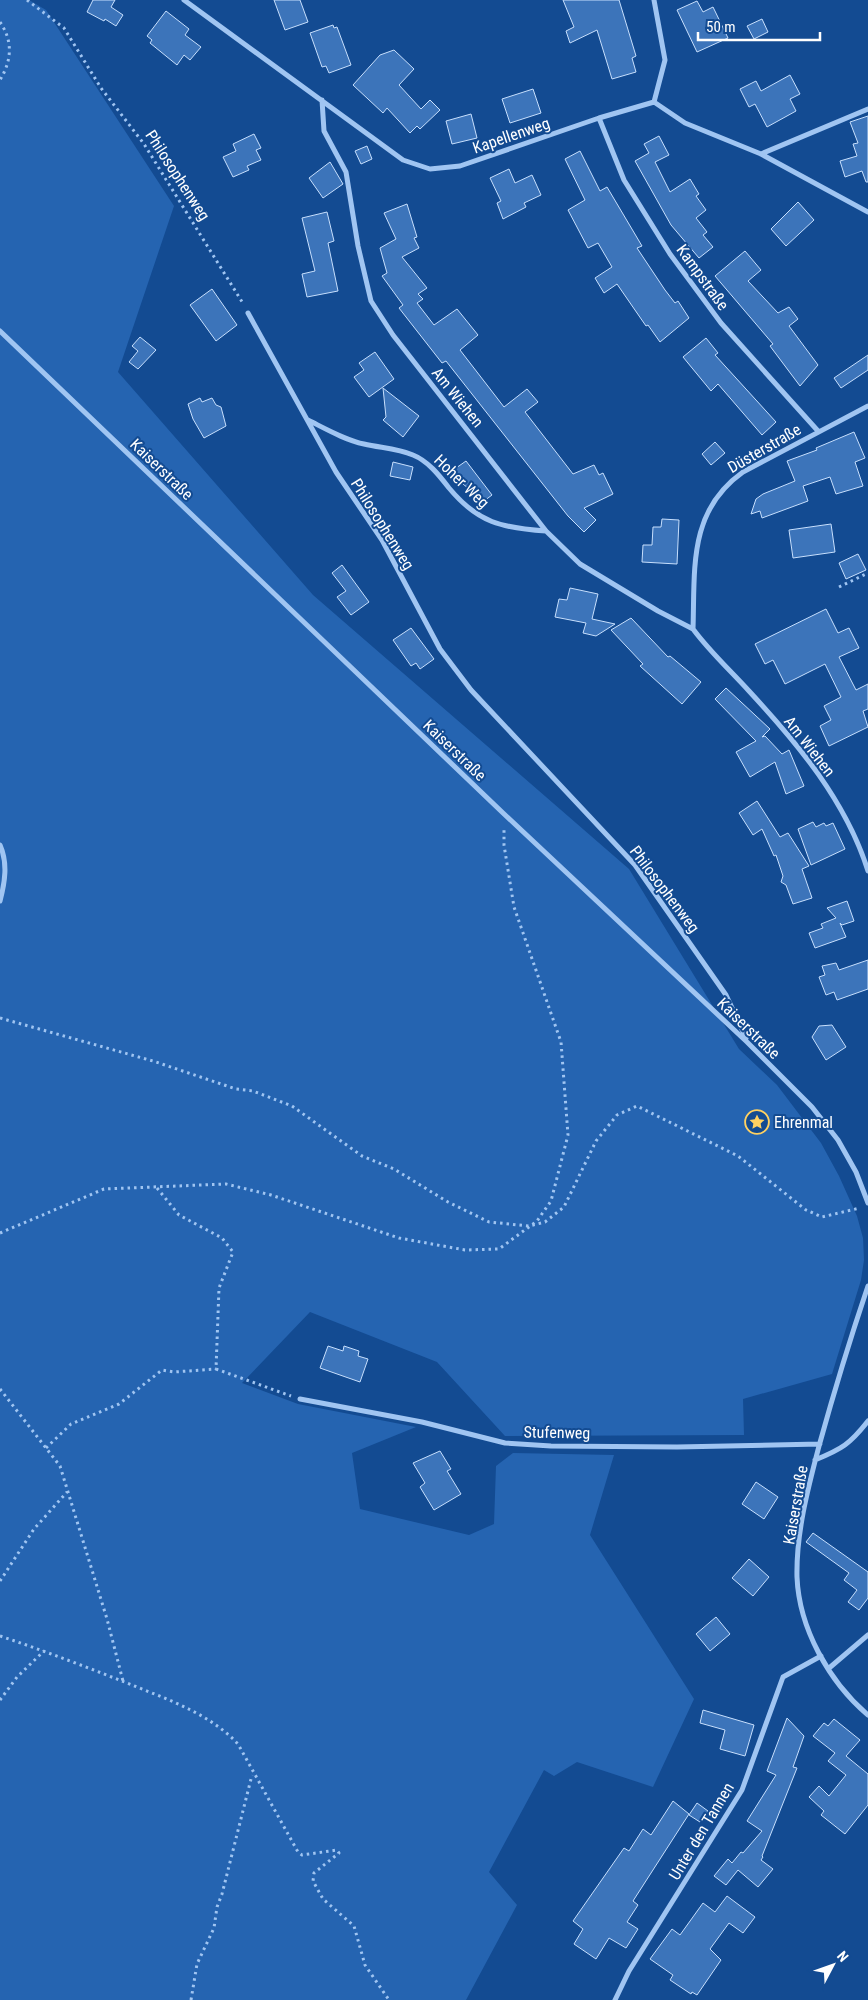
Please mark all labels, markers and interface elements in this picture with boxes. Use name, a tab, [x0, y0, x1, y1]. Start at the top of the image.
scale bar	[698, 10, 820, 42]
text: 50 m	[706, 18, 736, 36]
street label: Kapellenweg	[470, 113, 552, 158]
street label: Philosophenweg	[141, 127, 214, 224]
street label: Kampstraße	[672, 241, 733, 314]
street label: Am Wiehen	[428, 364, 487, 431]
street label: Düsterstraße	[724, 420, 804, 477]
street label: Kaiserstraße	[126, 435, 197, 504]
street label: Hoher Weg	[430, 451, 493, 512]
street label: Philosophenweg	[347, 475, 418, 573]
street label: Am Wiehen	[780, 712, 839, 780]
street label: Kaiserstraße	[419, 716, 490, 785]
street label: Philosophenweg	[626, 842, 703, 937]
street label: Kaiserstraße	[713, 994, 784, 1063]
place icon: Ehrenmal	[744, 1109, 770, 1135]
place label: Ehrenmal	[774, 1113, 833, 1132]
street label: Stufenweg	[523, 1422, 590, 1443]
street label: Kaiserstraße	[779, 1464, 812, 1546]
street label: Unter den Tannen	[665, 1779, 738, 1883]
north arrow	[808, 1940, 858, 1990]
text: N	[834, 1948, 852, 1965]

